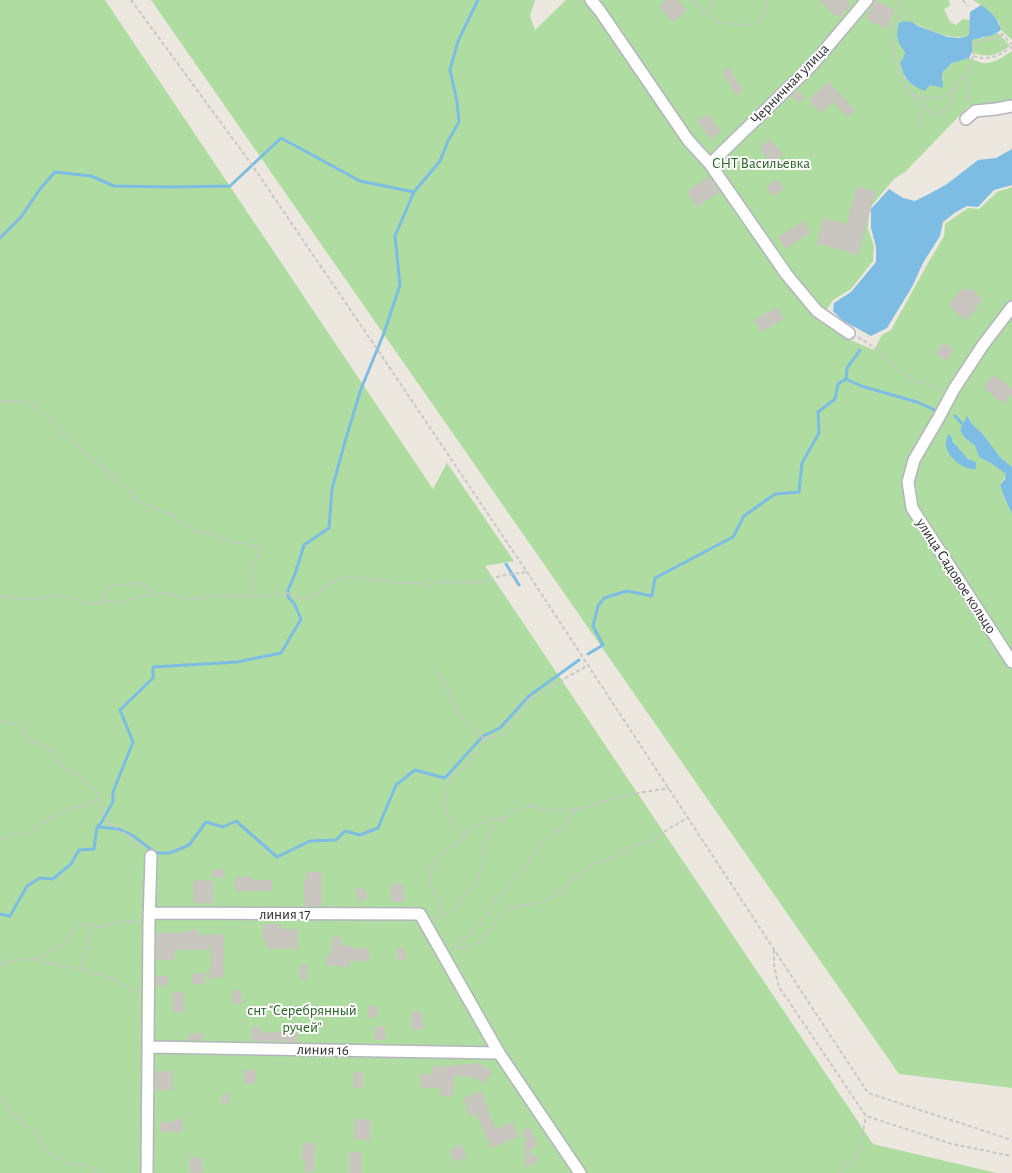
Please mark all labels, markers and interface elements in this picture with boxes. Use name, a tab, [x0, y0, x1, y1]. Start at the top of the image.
street label: Черничная улица	[747, 40, 833, 128]
park label: СНТ Васильевка	[712, 154, 810, 172]
street label: улица Садовое кольцо	[912, 515, 1000, 637]
street label: линия 17	[259, 905, 311, 923]
park label: снт "Серебрянный ручей"	[247, 1001, 357, 1036]
street label: линия 16	[297, 1041, 349, 1059]

